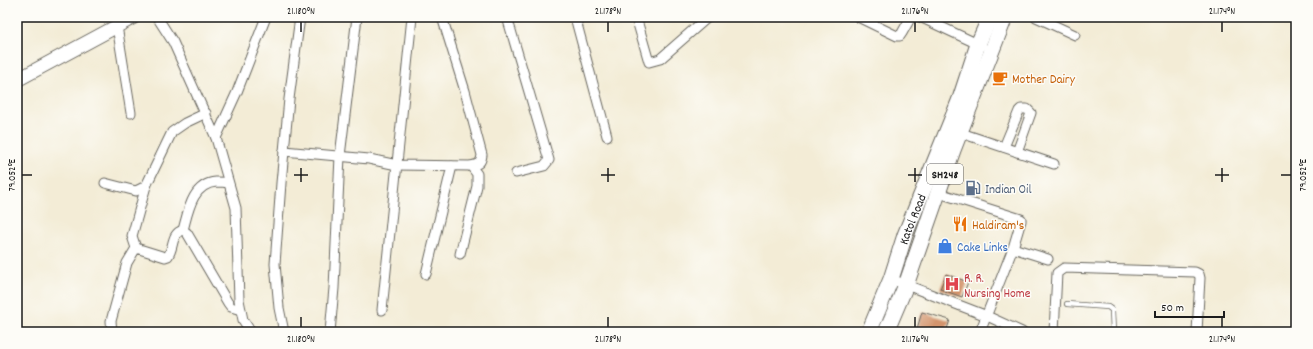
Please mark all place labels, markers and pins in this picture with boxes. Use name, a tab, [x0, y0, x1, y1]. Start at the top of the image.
cafe icon: Mother Dairy	[991, 69, 1009, 87]
place label: Mother Dairy	[1012, 71, 1076, 90]
fuel station icon: Indian Oil	[964, 179, 982, 197]
place label: Indian Oil	[985, 181, 1032, 200]
restaurant icon: Haldiram's	[951, 215, 969, 233]
place label: Haldiram's	[972, 217, 1024, 236]
shop icon: Cake Links	[936, 237, 954, 255]
place label: Cake Links	[957, 239, 1008, 258]
place label: R. R. Nursing Home	[964, 270, 1031, 304]
hospital icon: R. R. Nursing Home	[943, 275, 961, 293]

